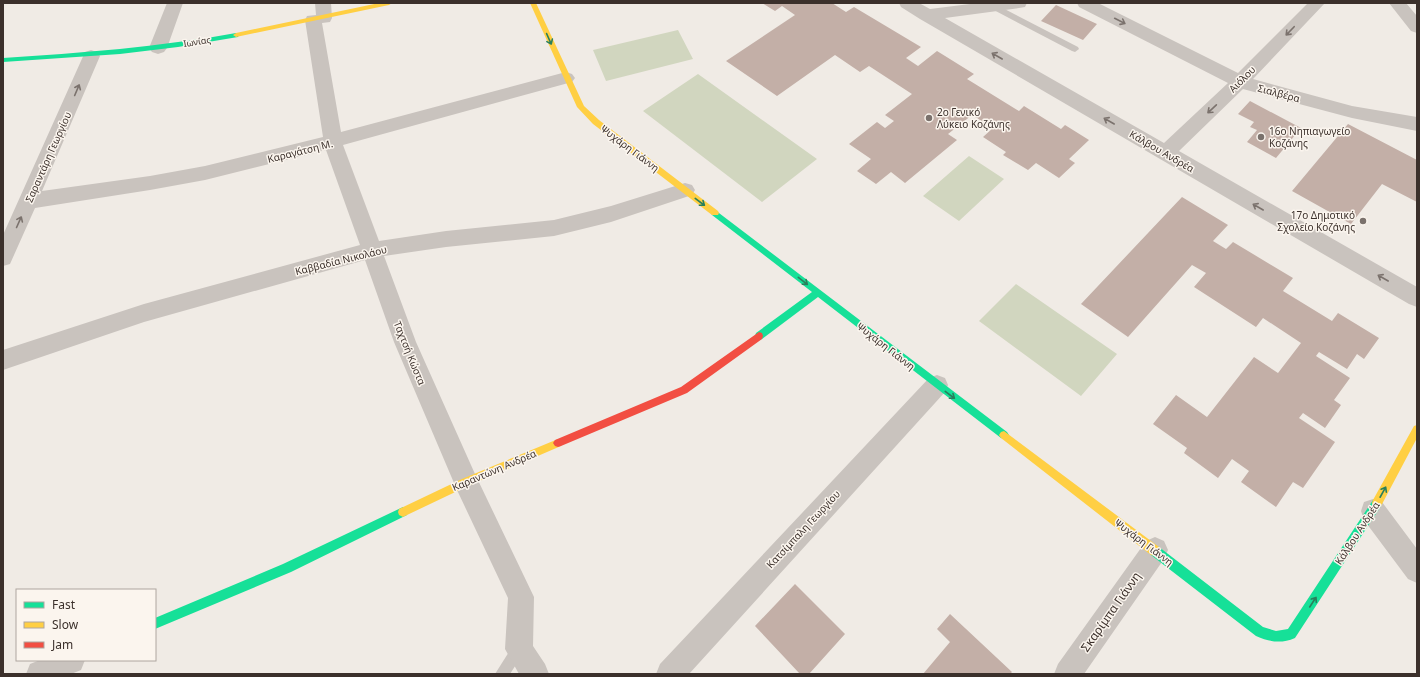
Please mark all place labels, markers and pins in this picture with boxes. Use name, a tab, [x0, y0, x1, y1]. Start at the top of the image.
place label: 2ο Γενικό Λύκειο Κοζάνης	[937, 105, 1010, 131]
marker: 2ο Γενικό Λύκειο Κοζάνης	[924, 113, 934, 123]
place label: 16ο Νηπιαγωγείο Κοζάνης	[1269, 124, 1350, 150]
marker: 16ο Νηπιαγωγείο Κοζάνης	[1256, 132, 1266, 142]
place label: 17ο Δημοτικό Σχολείο Κοζάνης	[1277, 208, 1355, 234]
marker: 17ο Δημοτικό Σχολείο Κοζάνης	[1358, 216, 1368, 226]

